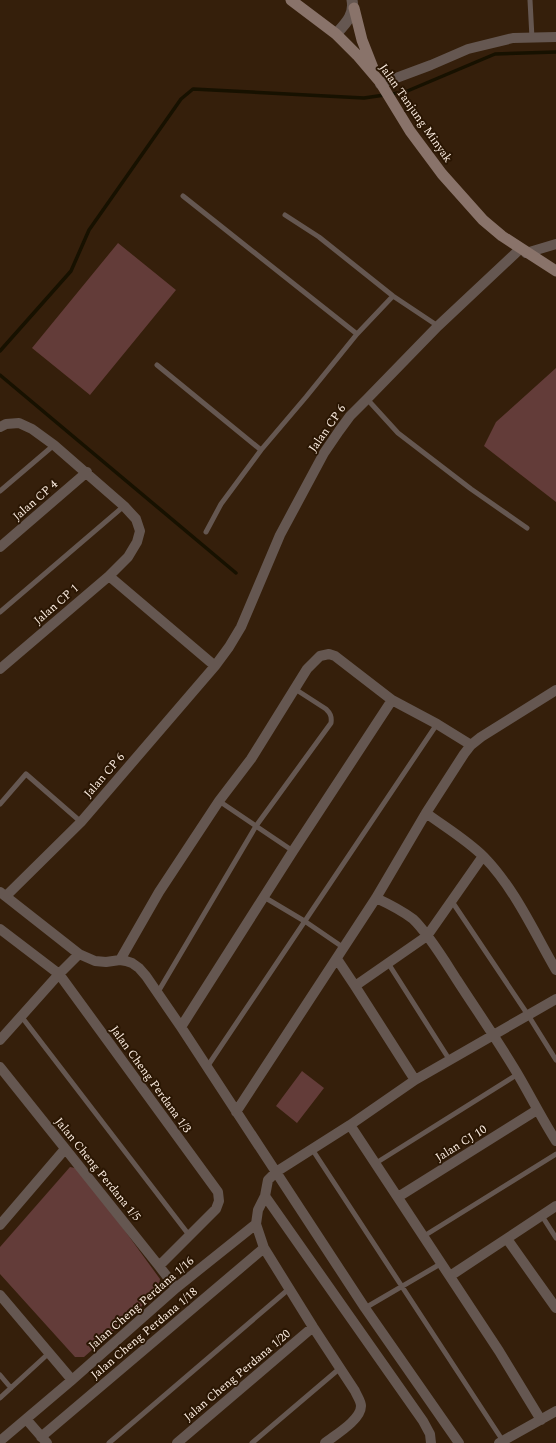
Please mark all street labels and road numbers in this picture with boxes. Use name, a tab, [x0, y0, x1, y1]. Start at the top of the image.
street label: Jalan Tanjung Minyak	[374, 60, 457, 167]
street label: Jalan CP 6	[304, 400, 351, 456]
street label: Jalan CP 4	[8, 475, 62, 526]
street label: Jalan CP 1	[29, 579, 83, 630]
street label: Jalan CP 6	[79, 748, 130, 802]
street label: Jalan Cheng Perdana 1/3	[105, 1022, 196, 1137]
street label: Jalan Cheng Perdana 1/5	[50, 1113, 146, 1225]
street label: Jalan CJ 10	[432, 1120, 491, 1167]
street label: Jalan Cheng Perdana 1/16	[84, 1252, 198, 1355]
street label: Jalan Cheng Perdana 1/18	[87, 1283, 202, 1384]
street label: Jalan Cheng Perdana 1/20	[180, 1325, 295, 1426]

